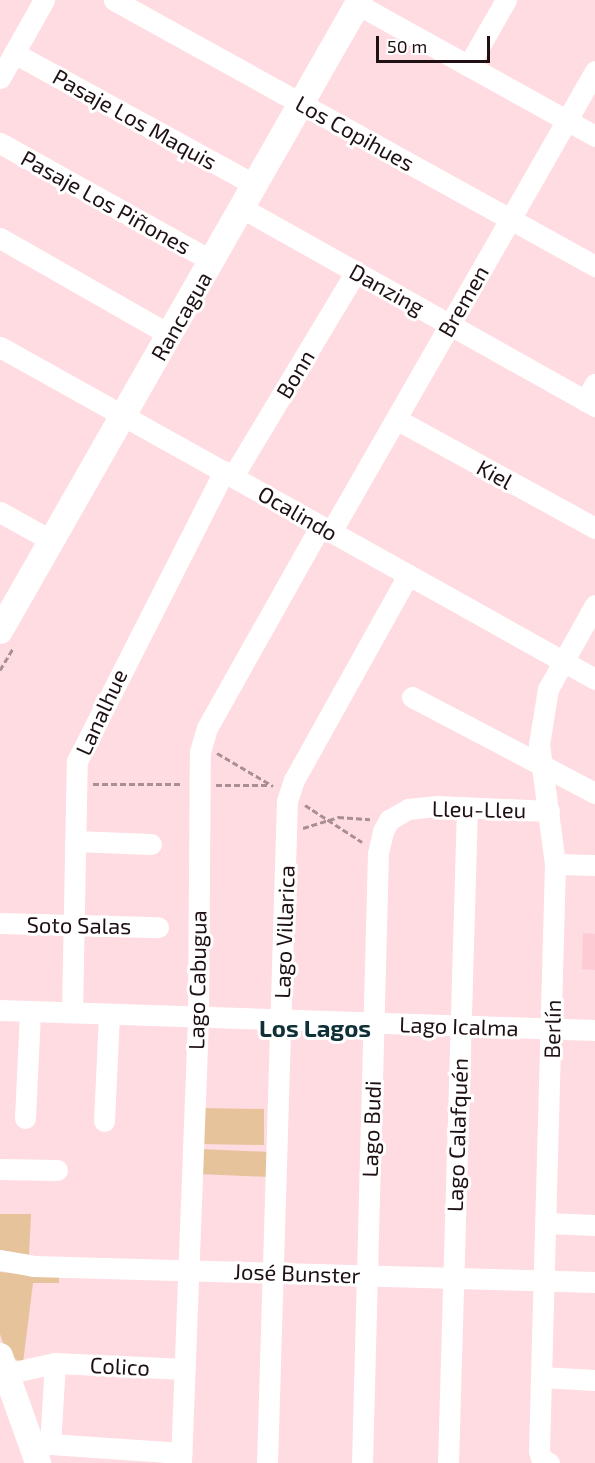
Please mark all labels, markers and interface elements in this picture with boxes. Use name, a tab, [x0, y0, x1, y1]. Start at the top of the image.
scale bar	[379, 24, 493, 62]
text: 50 m	[387, 35, 427, 57]
street label: Pasaje Los Maquis	[48, 63, 222, 175]
street label: Los Copihues	[291, 90, 419, 176]
street label: Pasaje Los Piñones	[17, 144, 195, 260]
street label: Danzing	[345, 258, 429, 320]
street label: Bremen	[432, 261, 494, 341]
street label: Rancagua	[145, 267, 217, 365]
street label: Bonn	[270, 345, 320, 403]
street label: Kiel	[473, 454, 517, 494]
street label: Ocalindo	[254, 480, 342, 546]
street label: Lanalhue	[70, 665, 132, 759]
street label: Lleu-Lleu	[432, 795, 526, 823]
street label: Lago Villarica	[268, 865, 300, 999]
street label: Lago Cabugua	[183, 910, 211, 1050]
street label: Soto Salas	[26, 911, 132, 939]
street label: Berlín	[538, 999, 566, 1059]
street label: Lago Icalma	[399, 1011, 519, 1041]
district label: Los Lagos	[259, 1014, 371, 1042]
street label: Lago Calafquén	[441, 1058, 473, 1212]
street label: Lago Budi	[356, 1080, 386, 1178]
street label: José Bunster	[233, 1258, 361, 1288]
street label: Colico	[89, 1351, 151, 1381]

